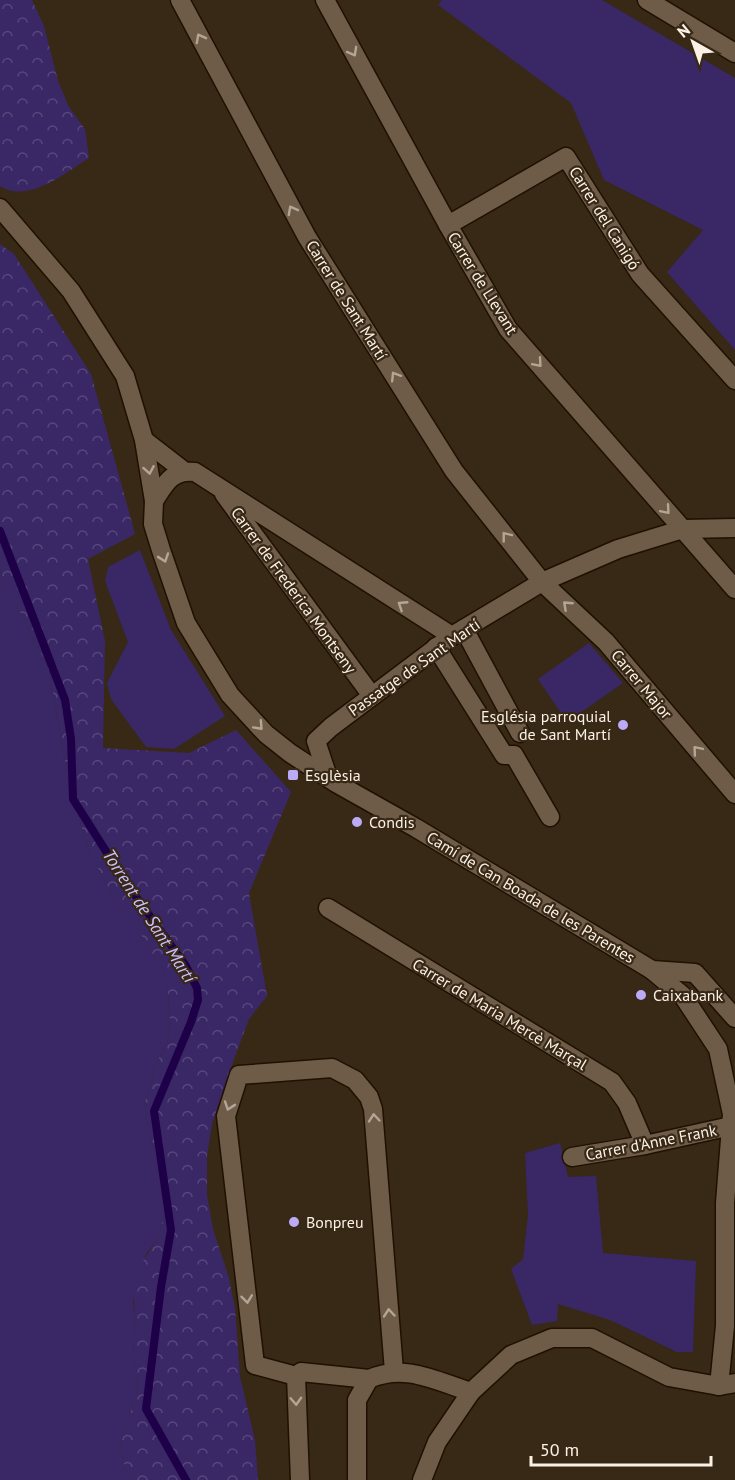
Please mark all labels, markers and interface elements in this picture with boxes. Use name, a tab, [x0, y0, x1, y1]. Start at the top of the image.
north arrow	[663, 12, 723, 72]
text: N	[673, 19, 694, 42]
one-way arrow	[196, 34, 207, 44]
one-way arrow	[346, 45, 357, 56]
street label: Carrer del Canigó	[565, 163, 645, 273]
one-way arrow	[288, 205, 300, 216]
street label: Carrer de Llevant	[443, 228, 523, 338]
street label: Carrer de Sant Martí	[302, 236, 392, 364]
one-way arrow	[531, 356, 542, 367]
one-way arrow	[390, 372, 402, 382]
one-way arrow	[142, 465, 155, 475]
street label: Carrer de Frederica Montseny	[227, 503, 361, 678]
one-way arrow	[659, 503, 670, 514]
one-way arrow	[502, 532, 513, 543]
one-way arrow	[156, 552, 169, 563]
one-way arrow	[398, 601, 409, 612]
one-way arrow	[563, 601, 574, 612]
street label: Passatge de Sant Martí	[344, 614, 484, 720]
street label: Carrer Major	[607, 645, 677, 723]
place label: Església parroquial de Sant Martí	[481, 706, 611, 744]
one-way arrow	[251, 718, 262, 729]
marker: Església parroquial de Sant Martí	[616, 718, 630, 732]
one-way arrow	[694, 746, 705, 757]
place label: Esglèsia	[305, 765, 361, 785]
marker: Esglèsia	[286, 768, 300, 782]
place label: Condis	[369, 812, 415, 832]
marker: Condis	[350, 815, 364, 829]
street label: Camí de Can Boada de les Parentes	[423, 827, 639, 967]
water label: Torrent de Sant Martí	[98, 844, 203, 989]
street label: Carrer de Maria Mercè Marçal	[409, 954, 591, 1074]
place label: Caixabank	[653, 985, 724, 1005]
marker: Caixabank	[634, 988, 648, 1002]
one-way arrow	[224, 1100, 236, 1111]
one-way arrow	[367, 1114, 380, 1123]
street label: Carrer d'Anne Frank	[584, 1119, 719, 1165]
place label: Bonpreu	[306, 1212, 364, 1232]
marker: Bonpreu	[287, 1215, 301, 1229]
one-way arrow	[241, 1294, 253, 1303]
one-way arrow	[383, 1308, 396, 1317]
one-way arrow	[290, 1397, 303, 1406]
scale bar	[531, 1429, 711, 1467]
text: 50 m	[540, 1438, 579, 1461]

